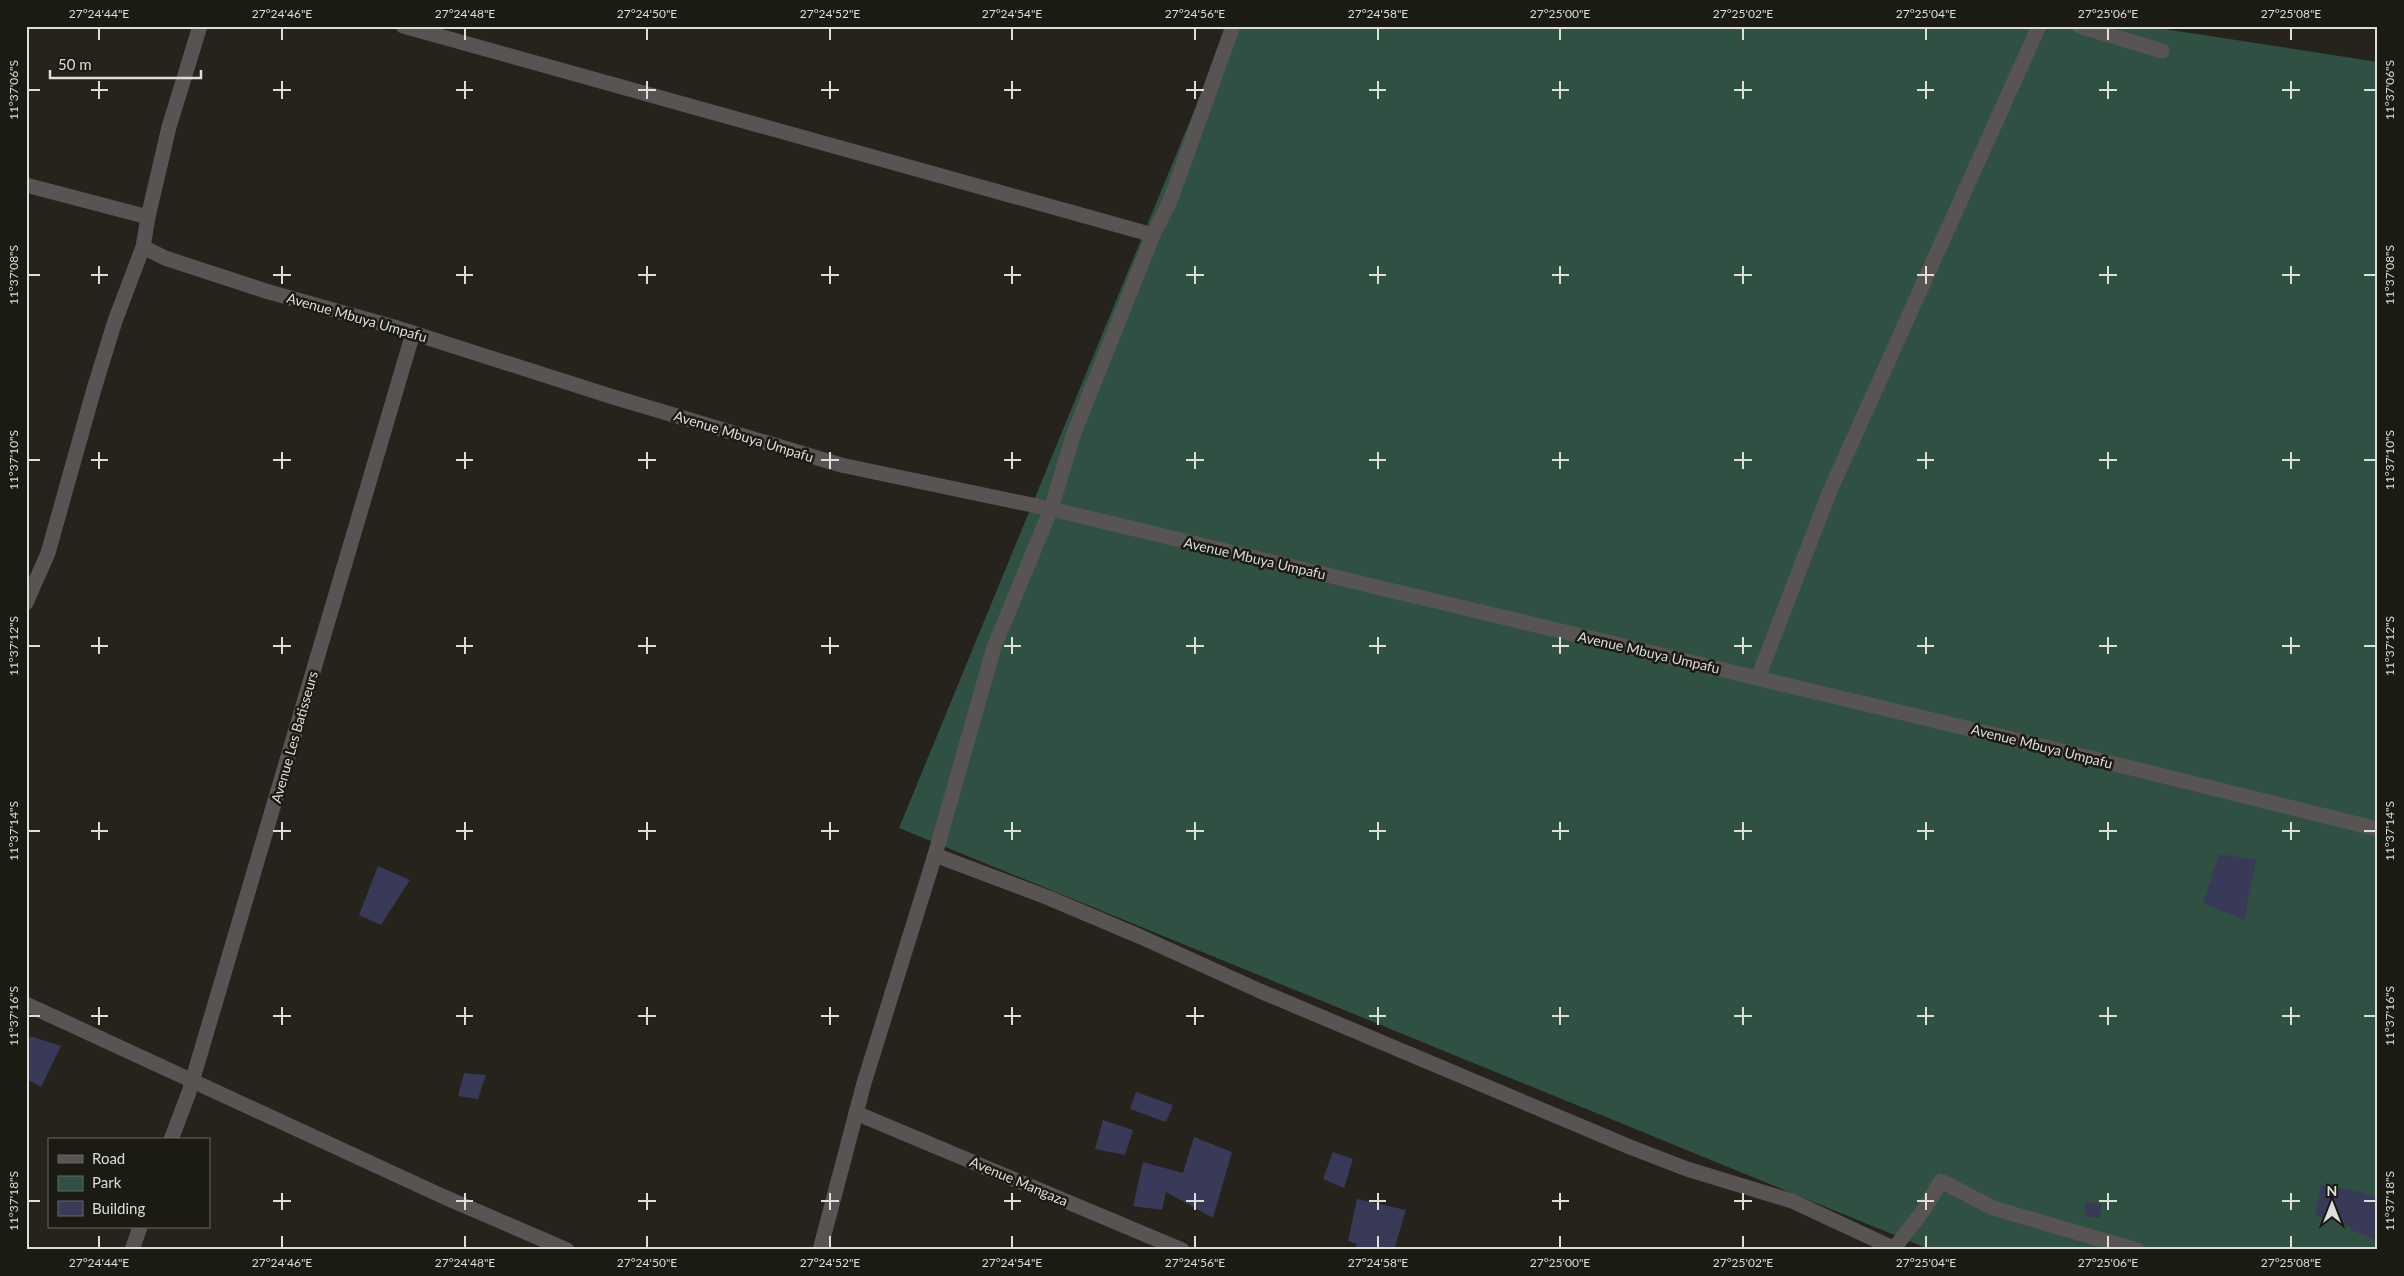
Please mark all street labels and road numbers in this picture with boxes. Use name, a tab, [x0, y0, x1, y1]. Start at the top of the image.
street label: Avenue Mbuya Umpafu	[285, 289, 429, 345]
street label: Avenue Mbuya Umpafu	[672, 407, 816, 465]
street label: Avenue Mbuya Umpafu	[1182, 533, 1328, 583]
street label: Avenue Mbuya Umpafu	[1576, 627, 1722, 677]
street label: Avenue Les Batisseurs	[267, 669, 321, 805]
street label: Avenue Mbuya Umpafu	[1970, 720, 2114, 772]
street label: Avenue Mangaza	[967, 1153, 1071, 1209]

